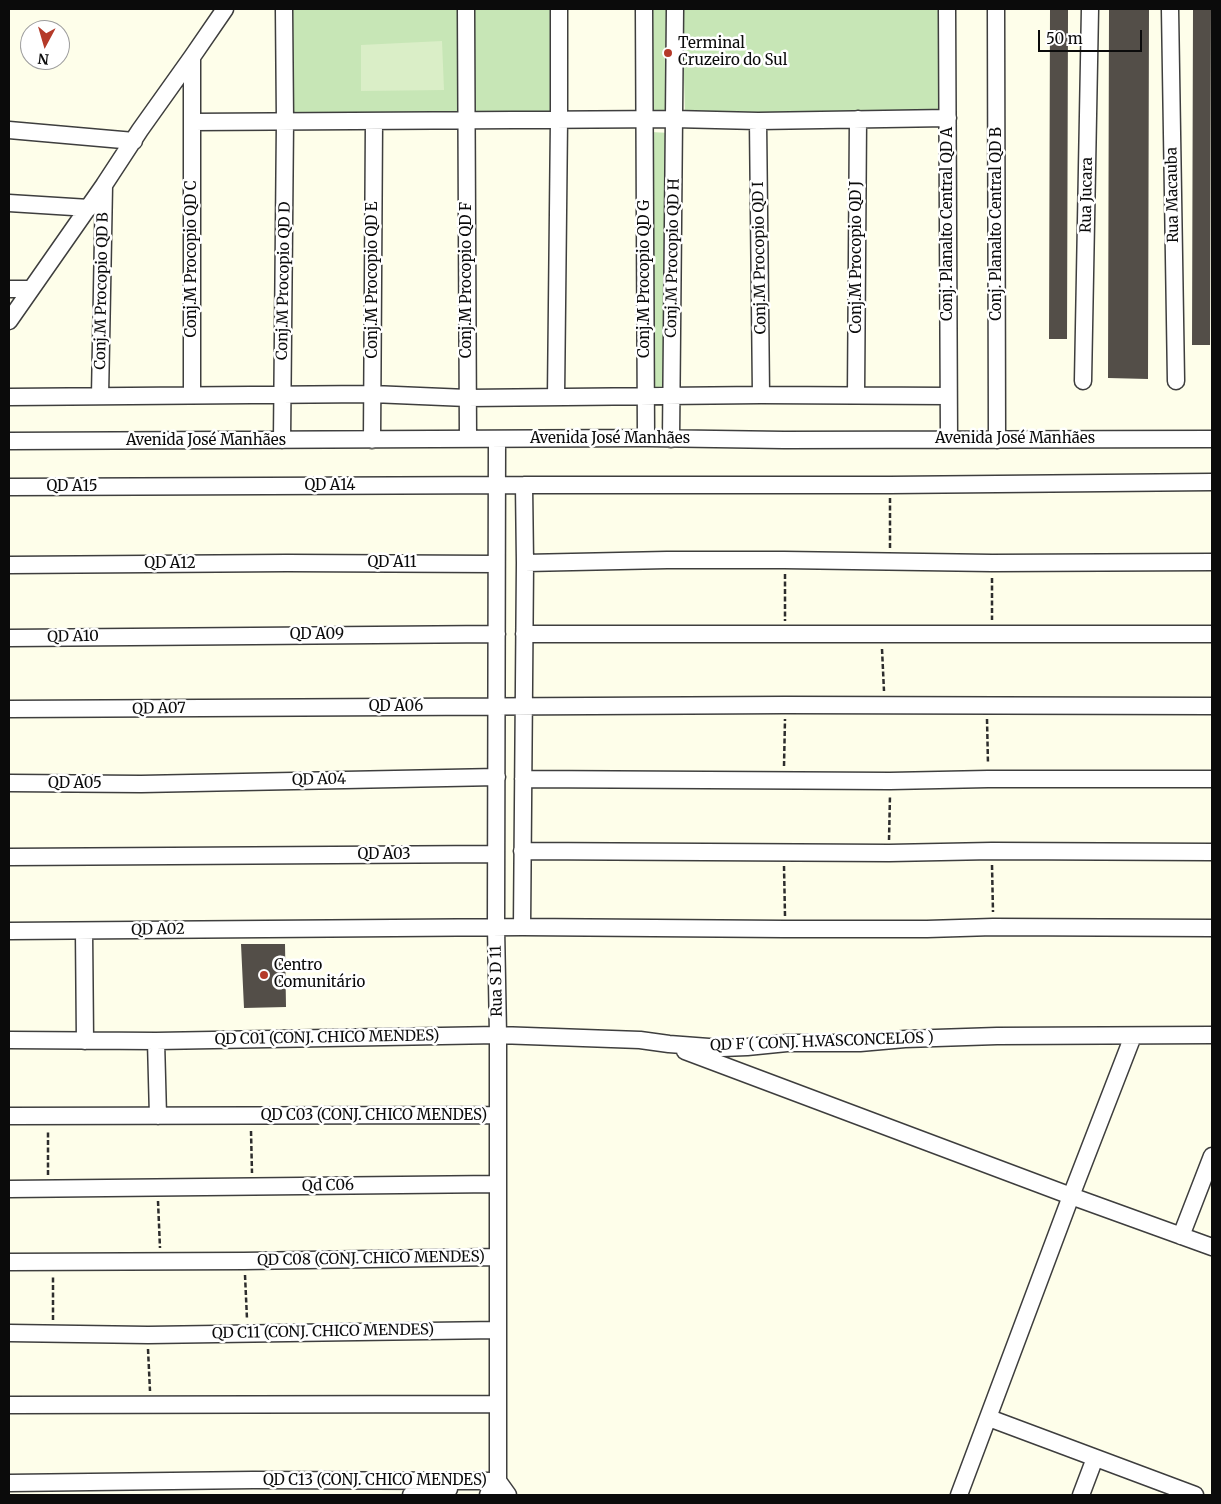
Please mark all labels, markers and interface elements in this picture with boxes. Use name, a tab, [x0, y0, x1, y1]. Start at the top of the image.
north arrow	[20, 20, 70, 70]
scale bar	[1041, 20, 1145, 52]
text: 50 m	[1046, 29, 1083, 48]
place label: Terminal Cruzeiro do Sul	[678, 35, 787, 70]
marker: Terminal Cruzeiro do Sul	[662, 47, 674, 59]
text: N	[37, 49, 50, 68]
street label: Conj. Planalto Central QD A	[939, 127, 957, 321]
street label: Conj. Planalto Central QD B	[988, 127, 1006, 321]
street label: Rua Macauba	[1163, 147, 1183, 243]
street label: Rua Jucara	[1077, 157, 1097, 233]
street label: Conj.M Procopio QD H	[663, 178, 683, 338]
street label: Conj.M Procopio QD C	[183, 180, 201, 338]
street label: Conj.M Procopio QD I	[750, 181, 770, 335]
street label: Conj.M Procopio QD J	[848, 181, 866, 333]
street label: Conj.M Procopio QD G	[636, 200, 654, 358]
street label: Conj.M Procopio QD D	[274, 202, 294, 360]
street label: Conj.M Procopio QD E	[364, 202, 382, 358]
street label: Conj.M Procopio QD F	[458, 202, 476, 358]
street label: Conj.M Procopio QD B	[92, 212, 112, 370]
street label: Avenida José Manhães	[530, 430, 690, 448]
street label: Avenida José Manhães	[935, 430, 1095, 448]
street label: Avenida José Manhães	[126, 432, 286, 450]
street label: QD A14	[304, 477, 356, 495]
street label: QD A15	[47, 478, 97, 496]
street label: QD A11	[368, 554, 416, 572]
street label: QD A12	[144, 555, 196, 573]
street label: QD A09	[290, 626, 344, 644]
street label: QD A10	[47, 628, 99, 646]
street label: QD A06	[369, 698, 423, 716]
street label: QD A07	[132, 700, 186, 718]
street label: QD A04	[292, 771, 346, 789]
street label: QD A05	[48, 775, 102, 793]
street label: QD A03	[357, 846, 411, 864]
street label: QD A02	[131, 921, 185, 939]
street label: Rua S D 11	[487, 945, 507, 1017]
place label: Centro Comunitário	[274, 957, 365, 992]
marker: Centro Comunitário	[258, 969, 270, 981]
street label: QD C01 (CONJ. CHICO MENDES)	[214, 1027, 440, 1049]
street label: QD F ( CONJ. H.VASCONCELOS )	[710, 1029, 934, 1055]
street label: QD C03 (CONJ. CHICO MENDES)	[261, 1107, 487, 1125]
street label: Qd C06	[302, 1177, 354, 1195]
street label: QD C08 (CONJ. CHICO MENDES)	[257, 1248, 485, 1270]
street label: QD C11 (CONJ. CHICO MENDES)	[212, 1321, 434, 1343]
street label: QD C13 (CONJ. CHICO MENDES)	[263, 1472, 487, 1490]

